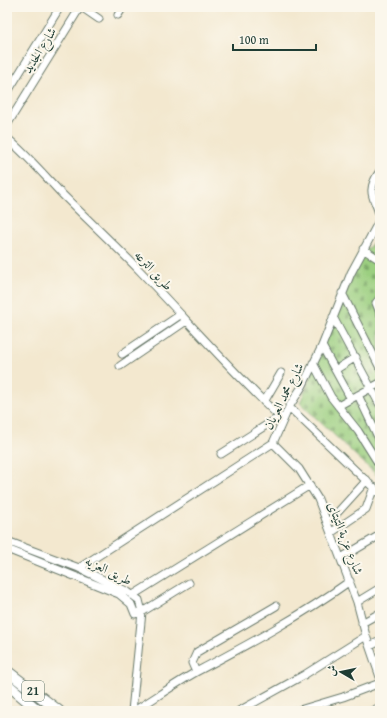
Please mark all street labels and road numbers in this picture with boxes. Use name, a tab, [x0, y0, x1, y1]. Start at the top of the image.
street label: شارع الجديد	[18, 24, 63, 78]
street label: طريق الترعه	[130, 246, 177, 295]
street label: شارع محمد العريان	[258, 360, 310, 434]
street label: شارع عزبة التيتاى	[321, 499, 368, 578]
street label: طريق العزيه	[82, 551, 135, 590]
road number: 21	[22, 681, 44, 701]

